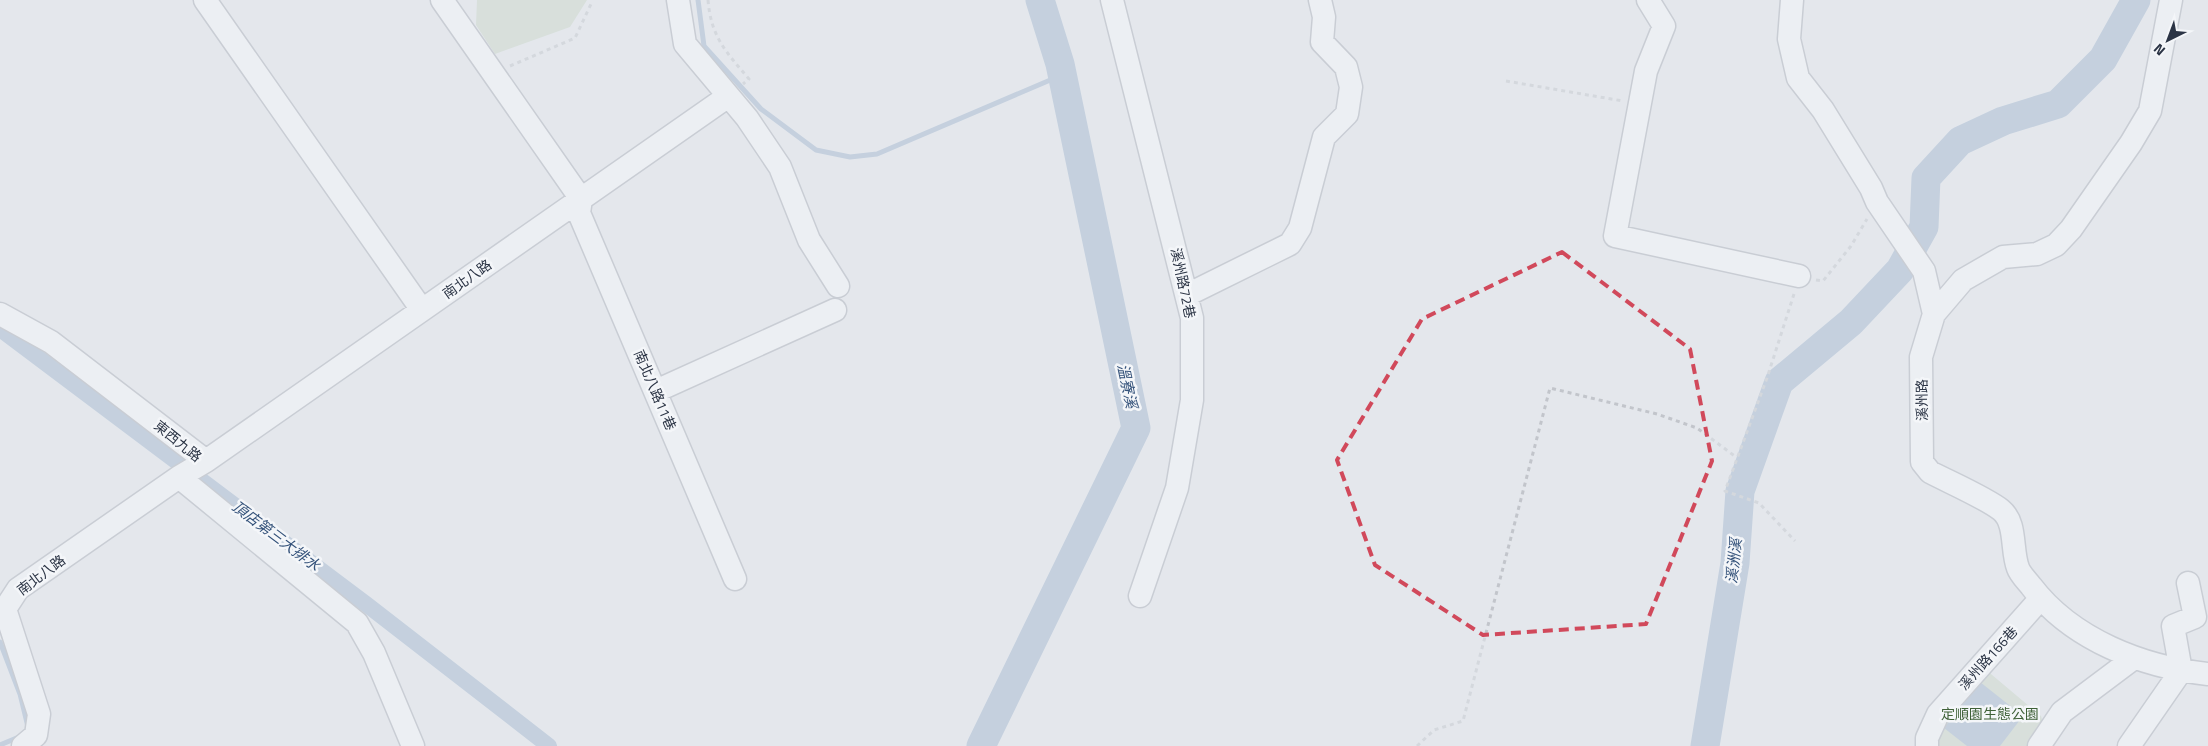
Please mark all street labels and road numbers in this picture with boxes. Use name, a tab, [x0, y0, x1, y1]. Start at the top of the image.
street label: 溪州路72巷	[1166, 246, 1201, 320]
street label: 南北八路	[438, 254, 496, 303]
street label: 南北八路11巷	[629, 346, 682, 433]
street label: 溪州路	[1911, 379, 1932, 421]
street label: 東西九路	[150, 415, 207, 466]
street label: 南北八路	[12, 549, 69, 600]
street label: 溪州路166巷	[1953, 621, 2022, 694]

